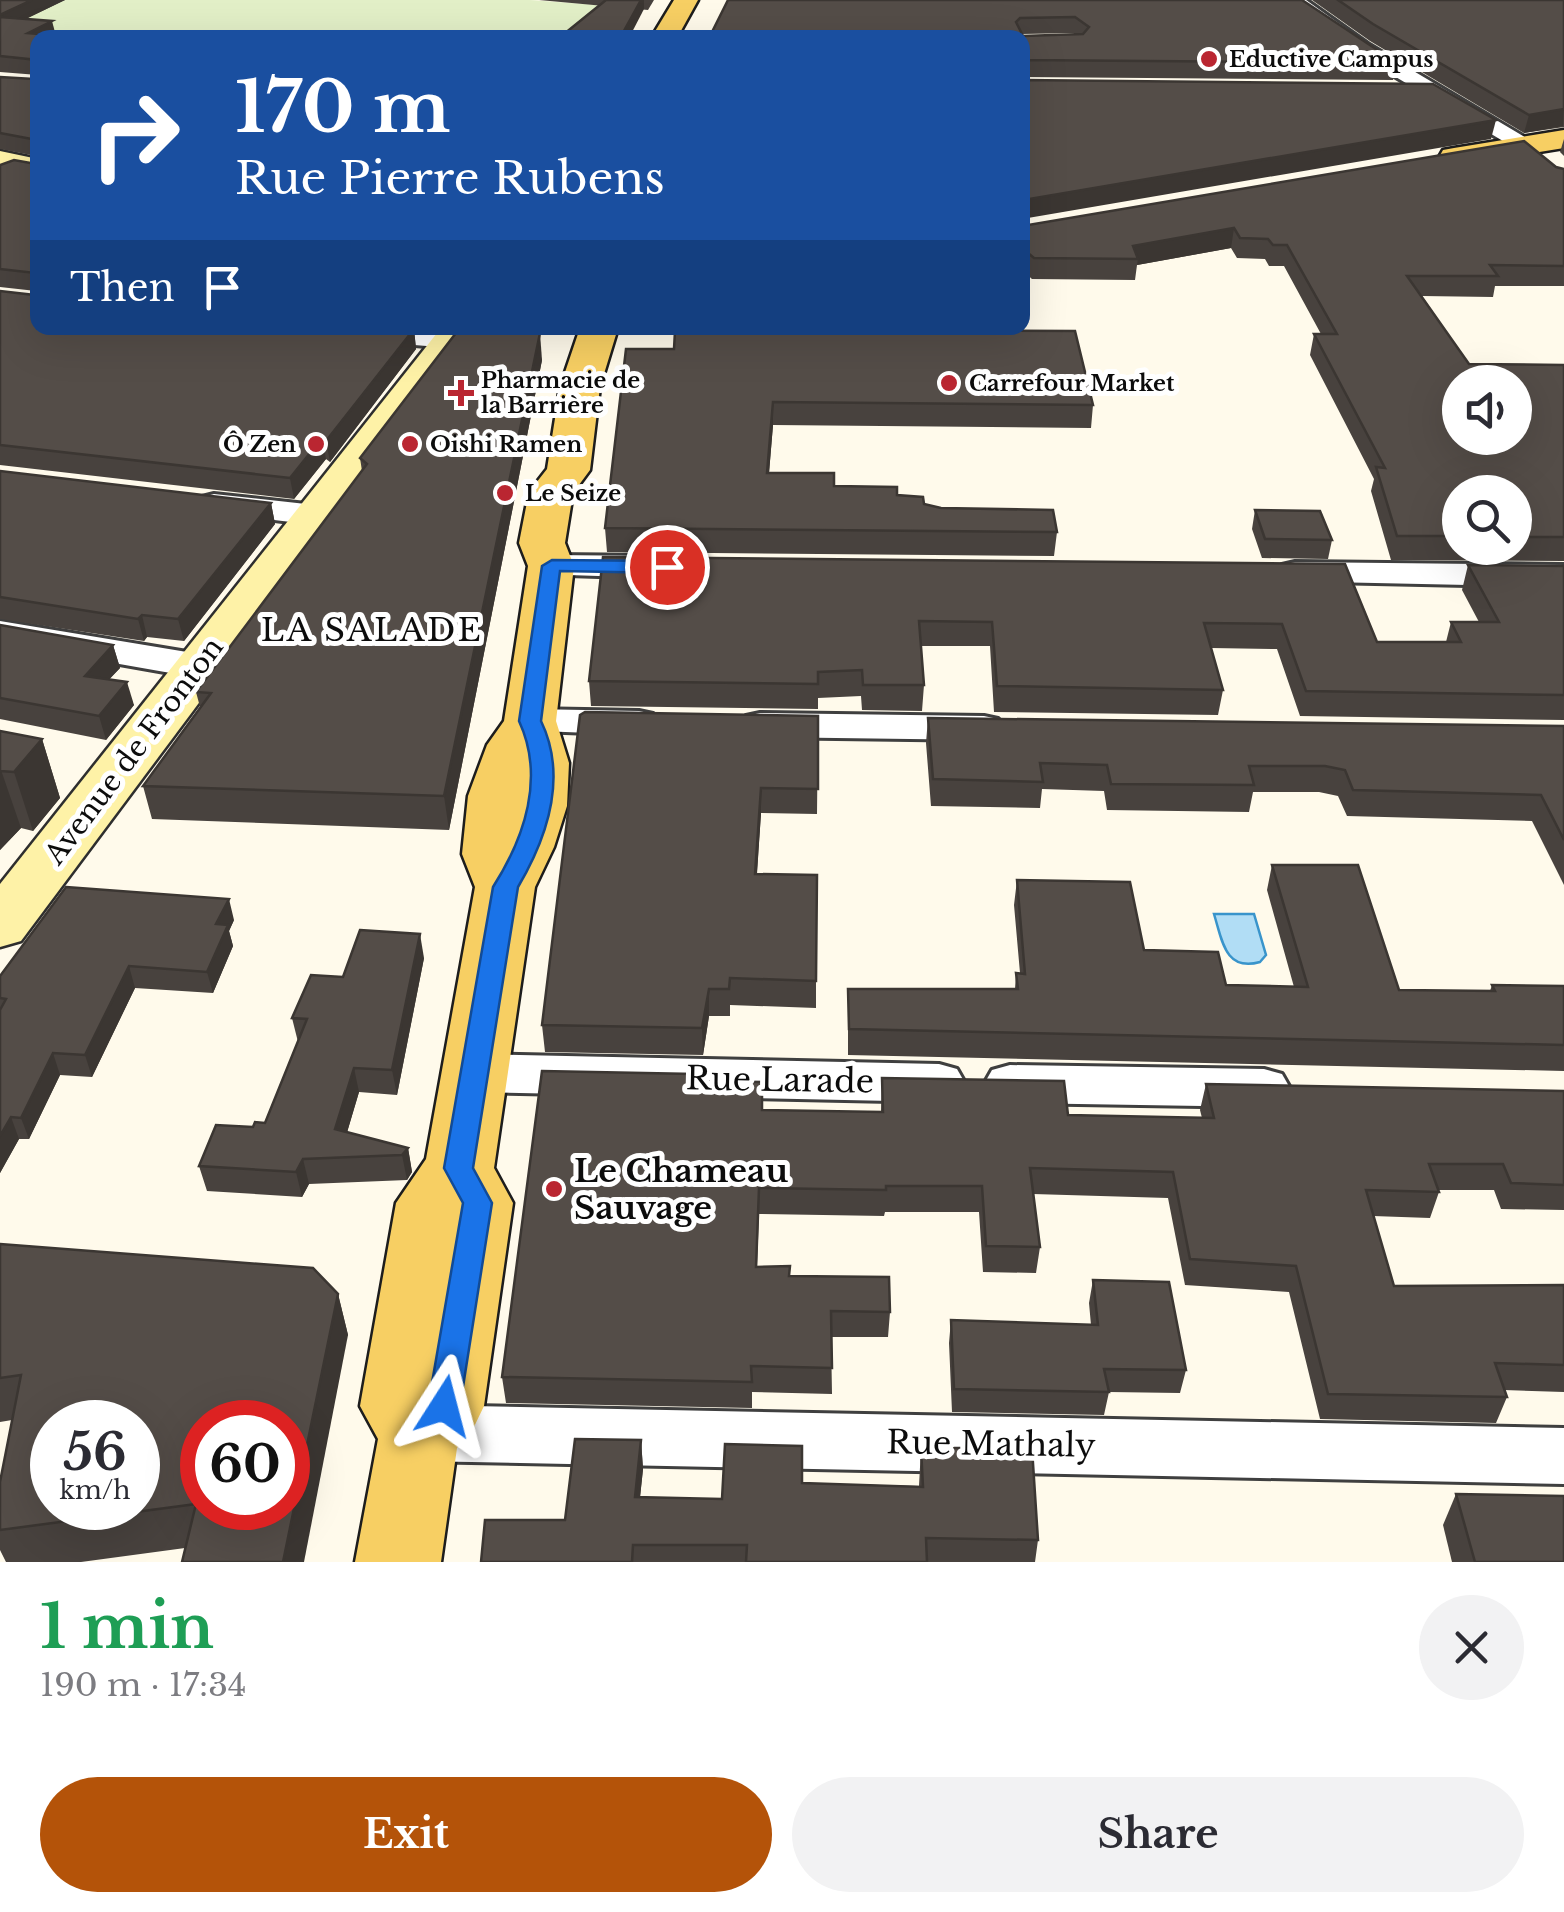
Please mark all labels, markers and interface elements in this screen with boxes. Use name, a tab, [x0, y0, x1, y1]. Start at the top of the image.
place label: Eductive Campus	[1229, 46, 1433, 73]
marker: Eductive Campus	[1198, 48, 1220, 70]
text: 170 m	[235, 64, 451, 151]
icon: right	[70, 70, 200, 200]
text: Rue Pierre Rubens	[235, 150, 665, 206]
icon: arrive	[195, 260, 250, 315]
text: Then	[70, 264, 175, 311]
map controls	[1442, 365, 1532, 565]
button: sound	[1442, 365, 1532, 455]
place label: Pharmacie de la Barrière	[481, 367, 640, 419]
place label: Carrefour Market	[969, 370, 1175, 397]
marker: Carrefour Market	[938, 372, 960, 394]
marker: Pharmacie de la Barrière	[450, 382, 472, 404]
place label: Ô Zen	[223, 430, 296, 458]
place label: Oishi Ramen	[430, 431, 582, 458]
marker: Ô Zen	[305, 433, 327, 455]
marker: Oishi Ramen	[399, 433, 421, 455]
button: search	[1442, 475, 1532, 565]
place label: Le Seize	[525, 480, 621, 507]
marker: Le Seize	[494, 482, 516, 504]
pin	[625, 525, 710, 610]
icon: arrive	[640, 540, 695, 595]
district label: LA SALADE	[261, 610, 483, 650]
street label: Avenue de Fronton	[37, 631, 231, 872]
street label: Rue Larade	[686, 1058, 874, 1102]
place label: Le Chameau Sauvage	[574, 1151, 788, 1228]
marker: Le Chameau Sauvage	[543, 1178, 565, 1200]
position arrow	[392, 1354, 496, 1458]
speed limit sign: 60	[180, 1400, 310, 1530]
text: 56	[63, 1421, 127, 1484]
street label: Rue Mathaly	[886, 1422, 1097, 1466]
text: km/h	[60, 1475, 130, 1506]
text: 1 min	[40, 1590, 214, 1664]
button: close	[1419, 1595, 1524, 1700]
text: 190 m · 17:34	[40, 1665, 247, 1705]
button: Exit	[40, 1777, 772, 1892]
button: Share	[792, 1777, 1524, 1892]

